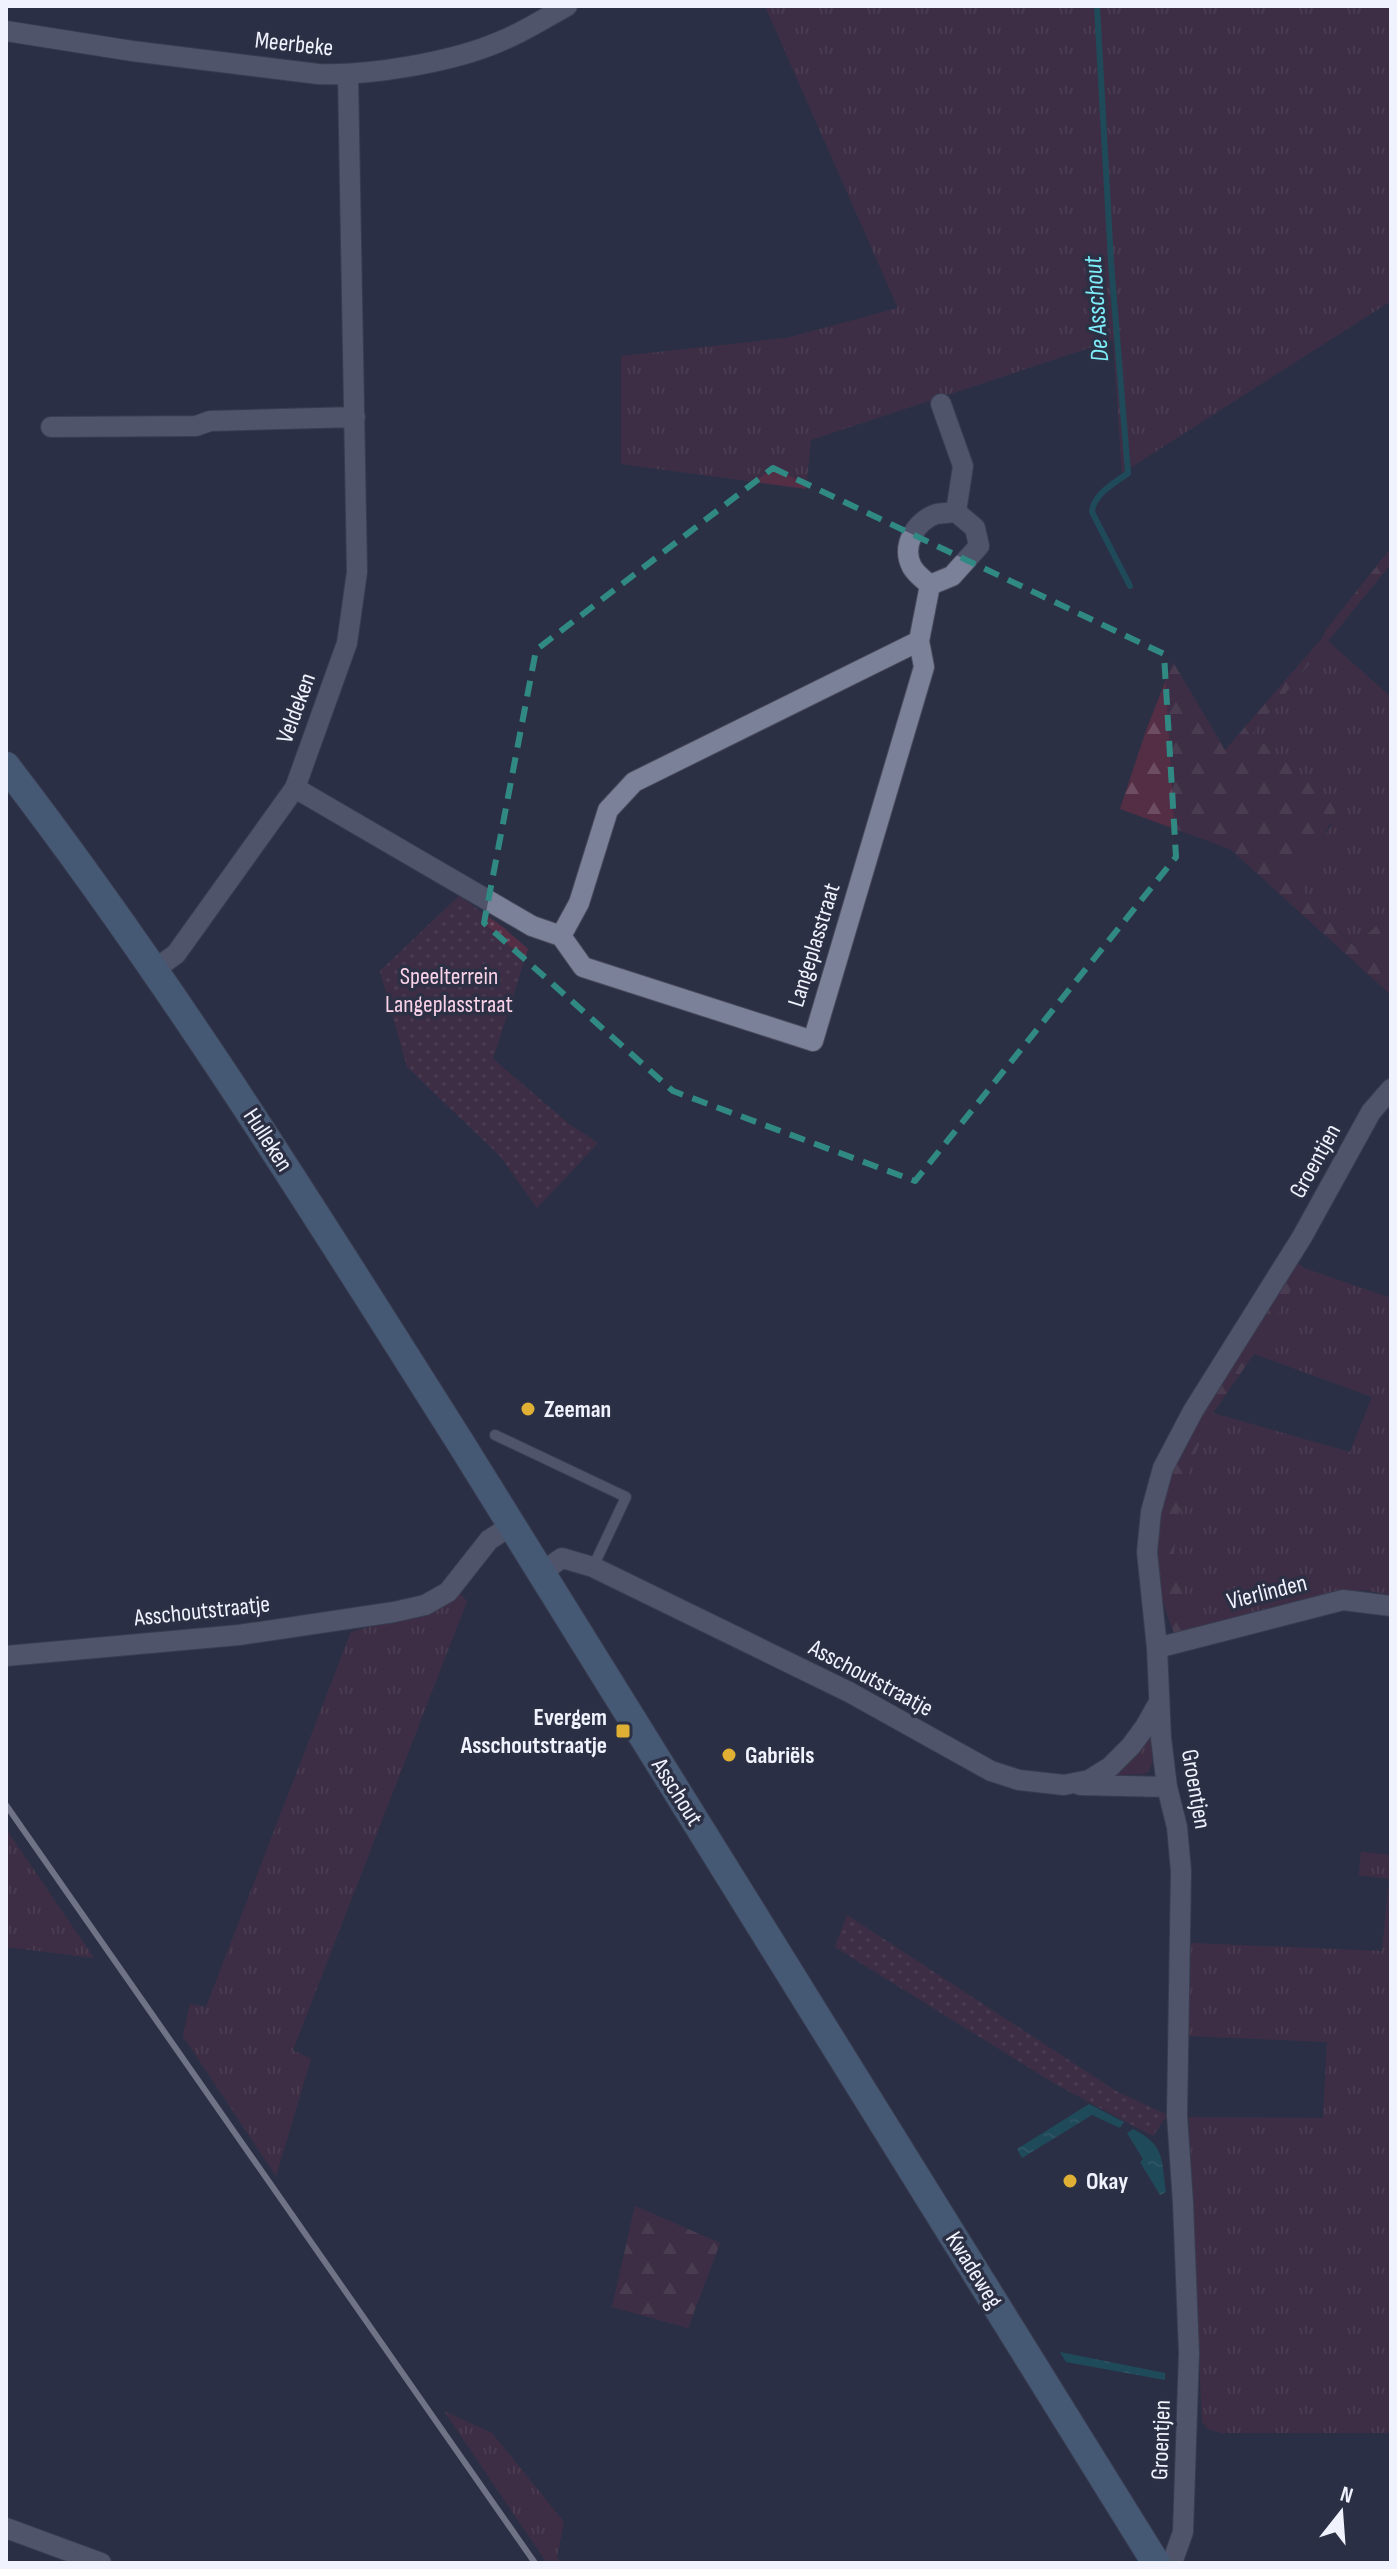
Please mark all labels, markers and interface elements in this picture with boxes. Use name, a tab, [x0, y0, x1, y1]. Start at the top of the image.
street label: Meerbeke	[253, 25, 335, 63]
water label: De Asschout	[1078, 254, 1116, 363]
street label: Veldeken	[270, 669, 322, 747]
street label: Langeplasstraat	[781, 880, 847, 1010]
park label: Speelterrein Langeplasstraat	[385, 962, 513, 1019]
street label: Hulleken	[237, 1103, 299, 1177]
street label: Groentjen	[1283, 1119, 1347, 1203]
place label: Zeeman	[544, 1395, 611, 1424]
marker: Zeeman	[519, 1400, 537, 1418]
street label: Vierlinden	[1224, 1568, 1310, 1616]
street label: Asschoutstraatje	[132, 1589, 271, 1633]
street label: Asschoutstraatje	[803, 1633, 938, 1723]
place label: Evergem Asschoutstraatje	[460, 1703, 607, 1760]
marker: Evergem Asschoutstraatje	[614, 1722, 632, 1740]
place label: Gabriëls	[745, 1741, 814, 1770]
marker: Gabriëls	[720, 1746, 738, 1764]
street label: Groentjen	[1175, 1747, 1217, 1831]
street label: Asschout	[644, 1752, 709, 1831]
place label: Okay	[1086, 2167, 1128, 2196]
marker: Okay	[1061, 2172, 1079, 2190]
street label: Kwadeweg	[939, 2226, 1009, 2314]
street label: Groentjen	[1145, 2399, 1177, 2481]
north arrow	[1301, 2473, 1381, 2553]
text: N	[1337, 2481, 1356, 2510]

